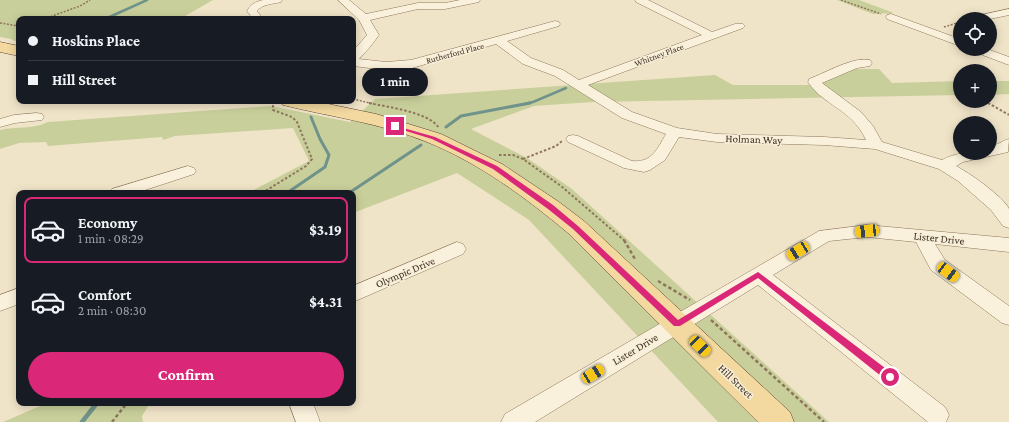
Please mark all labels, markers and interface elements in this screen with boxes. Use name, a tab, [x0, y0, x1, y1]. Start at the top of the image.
map controls	[953, 12, 997, 160]
button: locate	[953, 12, 997, 56]
text: Hoskins Place	[52, 33, 140, 49]
street label: Rutherford Place	[425, 40, 485, 66]
street label: Whitney Place	[633, 41, 685, 69]
button: +	[953, 64, 997, 108]
callout: 1 min	[362, 68, 428, 96]
text: Hill Street	[52, 72, 116, 88]
text: 1 min	[380, 74, 410, 89]
button: −	[953, 116, 997, 160]
route end	[386, 117, 404, 135]
street label: Holman Way	[725, 132, 784, 147]
icon: car	[30, 212, 66, 248]
text: Economy	[78, 215, 137, 231]
text: $3.19	[309, 222, 342, 238]
car	[854, 224, 880, 238]
street label: Lister Drive	[913, 229, 965, 247]
text: 1 min · 08:29	[78, 231, 144, 246]
car	[785, 240, 811, 262]
street label: Olympic Drive	[373, 254, 437, 291]
car	[935, 260, 961, 284]
icon: car	[30, 284, 66, 320]
text: Comfort	[78, 287, 132, 303]
text: $4.31	[309, 294, 342, 310]
text: 2 min · 08:30	[78, 303, 146, 318]
street label: Lister Drive	[610, 331, 660, 367]
car	[687, 333, 713, 359]
button: Confirm	[28, 352, 344, 398]
street label: Hill Street	[716, 361, 756, 401]
car	[580, 363, 606, 385]
route start	[881, 368, 899, 386]

